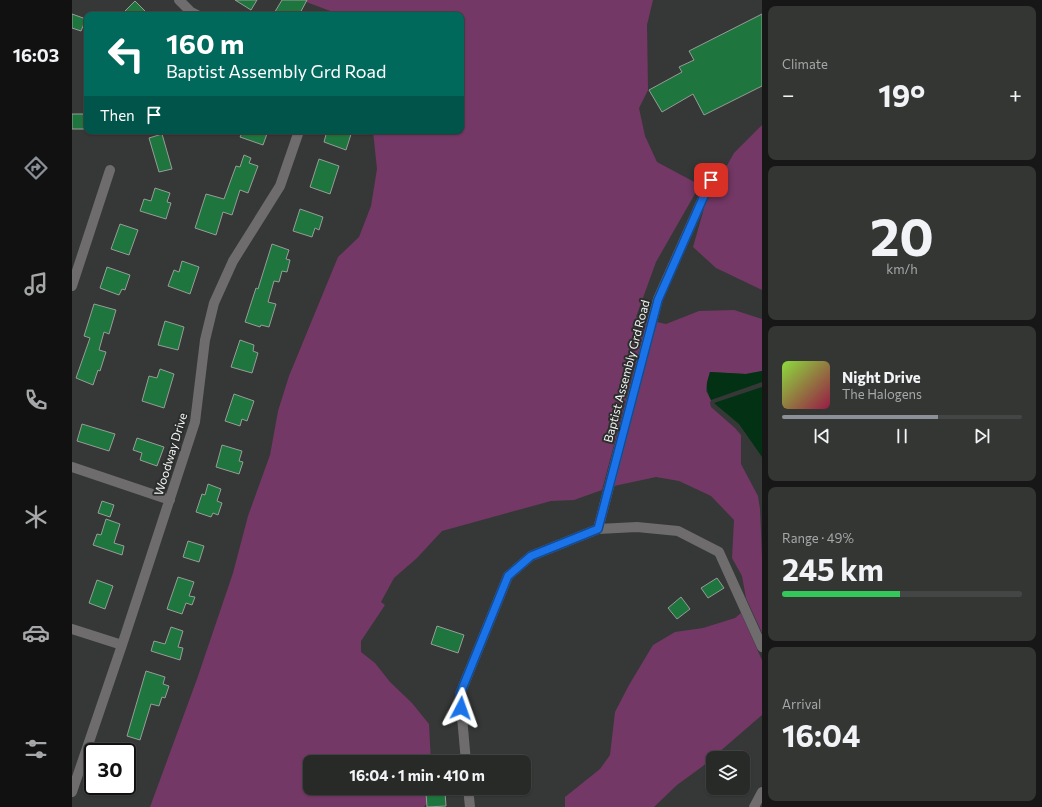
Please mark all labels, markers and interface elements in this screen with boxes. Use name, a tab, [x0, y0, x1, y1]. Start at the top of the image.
text: 160 m	[166, 26, 244, 60]
icon: left	[100, 28, 152, 80]
text: 16:03	[13, 44, 59, 66]
text: Climate	[782, 56, 828, 72]
text: Baptist Assembly Grd Road	[166, 60, 386, 82]
text: 19°	[878, 76, 925, 113]
text: −	[782, 81, 795, 108]
text: +	[1009, 81, 1022, 108]
icon: arrive	[143, 104, 165, 126]
text: Then	[100, 106, 135, 124]
icon: directions	[22, 154, 50, 182]
pin	[694, 163, 728, 197]
icon: arrive	[700, 169, 722, 191]
text: 20	[870, 203, 934, 267]
text: km/h	[886, 261, 918, 277]
icon: music	[22, 270, 50, 298]
street label: Baptist Assembly Grd Road	[600, 298, 652, 444]
text: Night Drive	[842, 368, 921, 386]
icon: phone	[22, 386, 50, 414]
text: The Halogens	[842, 386, 922, 402]
street label: Woodway Drive	[151, 411, 189, 497]
icon: previous	[811, 425, 833, 447]
icon: pause	[891, 425, 913, 447]
icon: next	[971, 425, 993, 447]
icon: climate	[22, 503, 50, 531]
text: Range · 49%	[782, 530, 854, 546]
text: 245 km	[782, 550, 884, 587]
icon: car	[22, 619, 50, 647]
position arrow	[440, 687, 482, 729]
text: Arrival	[782, 696, 821, 712]
text: 16:04	[782, 716, 860, 753]
icon: filters	[22, 735, 50, 763]
speed limit sign: 30	[84, 743, 136, 795]
map controls	[706, 751, 750, 795]
button: layers	[706, 751, 750, 795]
text: 16:04 · 1 min · 410 m	[349, 766, 485, 784]

